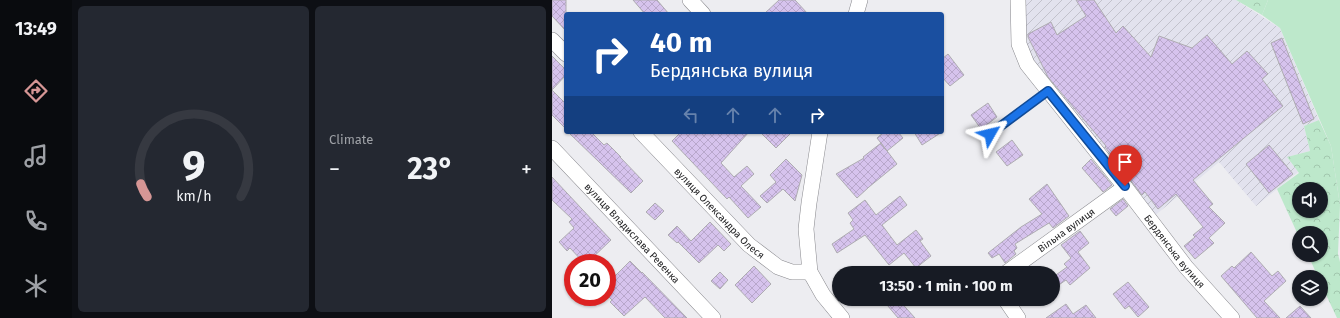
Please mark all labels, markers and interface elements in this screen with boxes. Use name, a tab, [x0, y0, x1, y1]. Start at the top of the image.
text: 13:49	[15, 18, 57, 40]
text: 40 m	[650, 26, 713, 59]
icon: right	[584, 28, 636, 80]
text: Бердянська вулиця	[650, 60, 813, 82]
icon: directions	[22, 77, 50, 105]
icon: left	[680, 104, 702, 126]
icon: ahead	[722, 104, 744, 126]
icon: ahead	[764, 104, 786, 126]
icon: right	[806, 104, 828, 126]
position arrow	[969, 113, 1011, 155]
text: Climate	[329, 132, 373, 147]
text: 9	[182, 141, 205, 191]
icon: music	[22, 142, 50, 170]
pin	[1108, 145, 1142, 186]
text: 23°	[407, 151, 454, 187]
icon: arrive	[1114, 151, 1136, 173]
text: −	[329, 156, 340, 183]
text: +	[521, 156, 532, 183]
street label: вулиця Олександра Олеся	[671, 166, 767, 262]
street label: вулиця Владислава Ревенка	[582, 181, 682, 286]
map controls	[1292, 182, 1328, 306]
button: sound	[1292, 182, 1328, 218]
text: km/h	[176, 188, 211, 205]
street label: Вільна вулиця	[1036, 206, 1097, 255]
icon: phone	[22, 207, 50, 235]
street label: Бердянська вулиця	[1141, 212, 1207, 291]
button: search	[1292, 226, 1328, 262]
speed limit sign: 20	[564, 254, 616, 306]
button: layers	[1292, 270, 1328, 306]
icon: climate	[22, 272, 50, 300]
text: 13:50 · 1 min · 100 m	[879, 277, 1013, 295]

